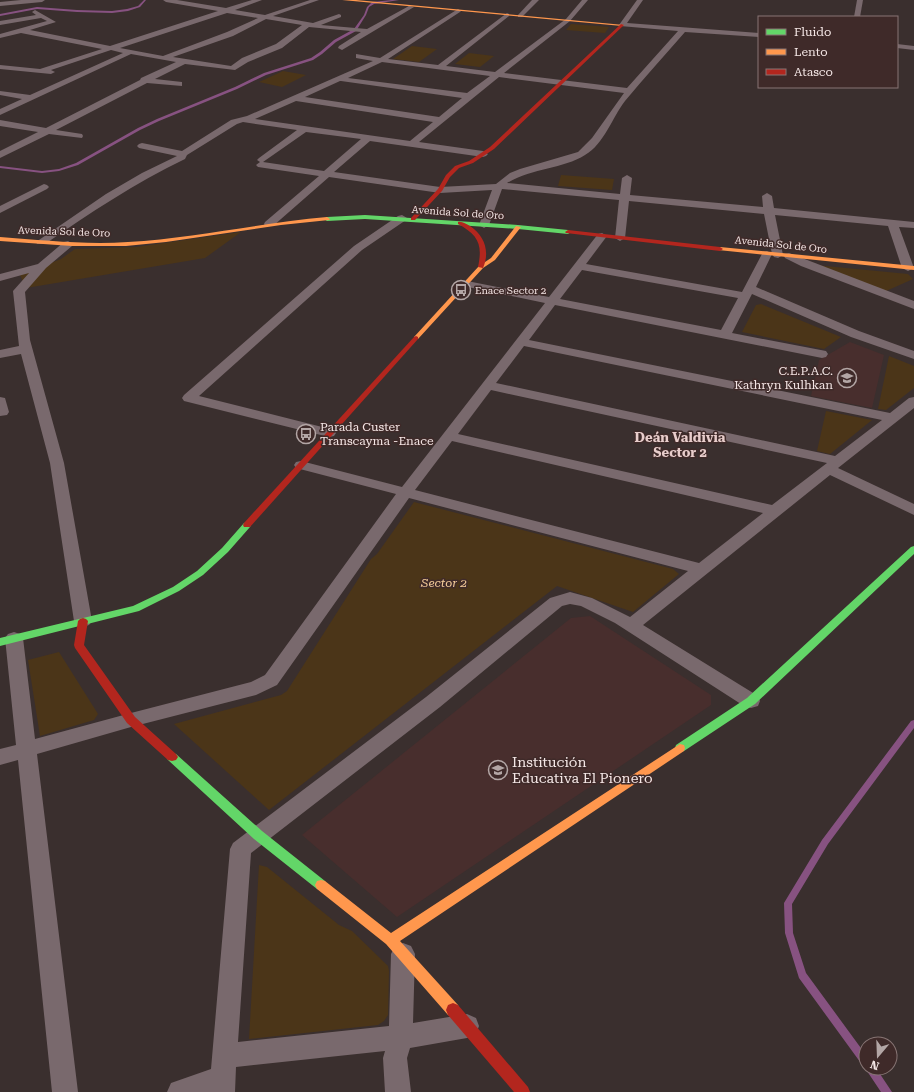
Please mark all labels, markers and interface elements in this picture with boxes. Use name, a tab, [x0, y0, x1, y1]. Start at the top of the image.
legend	[758, 16, 898, 88]
text: Fluido	[794, 25, 831, 39]
text: Lento	[794, 45, 828, 59]
text: Atasco	[794, 65, 833, 79]
street label: Avenida Sol de Oro	[411, 204, 504, 221]
street label: Avenida Sol de Oro	[18, 224, 110, 239]
street label: Avenida Sol de Oro	[734, 234, 827, 255]
bus stop icon: Enace Sector 2	[450, 279, 472, 301]
place label: Enace Sector 2	[475, 285, 547, 296]
place label: C.E.P.A.C. Kathryn Kulhkan	[734, 364, 833, 392]
school or university icon: C.E.P.A.C. Kathryn Kulhkan	[836, 367, 858, 389]
place label: Parada Custer Transcayma -Enace	[320, 420, 434, 448]
bus stop icon: Parada Custer Transcayma -Enace	[295, 423, 317, 445]
district label: Deán Valdivia Sector 2	[635, 430, 726, 460]
park label: Sector 2	[420, 576, 467, 590]
place label: Institución Educativa El Pionero	[512, 754, 653, 786]
school or university icon: Institución Educativa El Pionero	[487, 759, 509, 781]
north arrow	[858, 1036, 898, 1076]
text: N	[868, 1057, 881, 1073]

